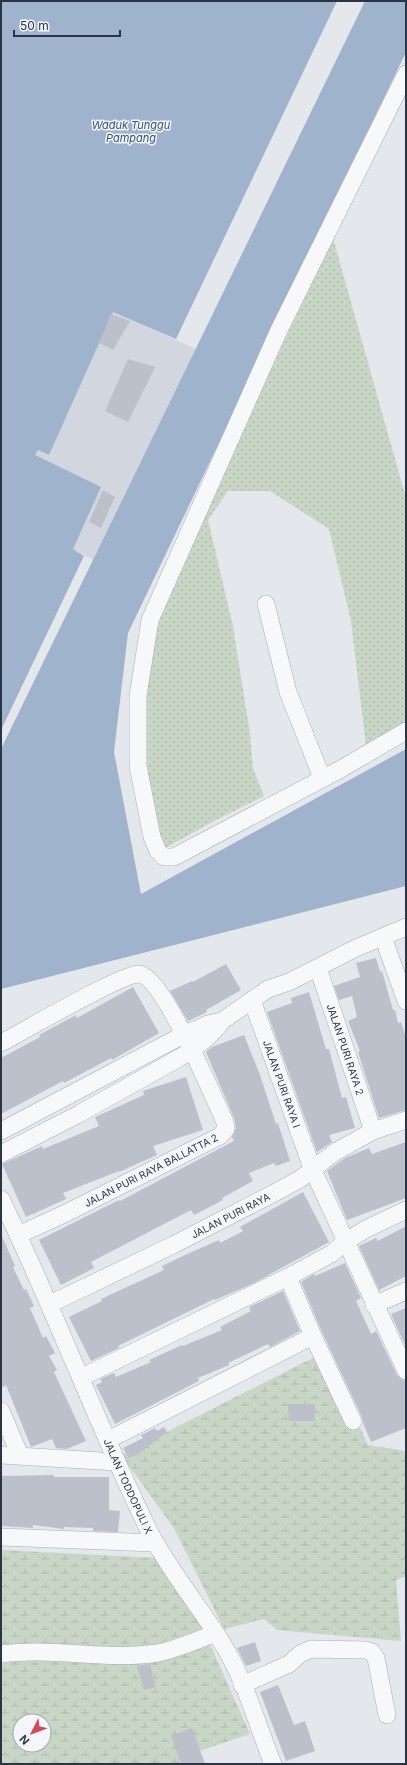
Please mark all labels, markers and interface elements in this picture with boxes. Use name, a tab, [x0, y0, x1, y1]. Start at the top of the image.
scale bar	[14, 12, 120, 38]
text: 50 m	[20, 18, 49, 33]
water label: Waduk Tunggu Pampang	[92, 118, 171, 145]
street label: JALAN PURI RAYA 2	[325, 1002, 366, 1097]
street label: JALAN PURI RAYA I	[261, 1038, 303, 1129]
street label: JALAN PURI RAYA BALLATTA 2	[82, 1131, 220, 1209]
street label: JALAN PURI RAYA	[189, 1190, 272, 1241]
street label: JALAN TODDOPULI X	[101, 1437, 155, 1536]
north arrow	[12, 1713, 52, 1753]
text: N	[17, 1732, 33, 1747]

